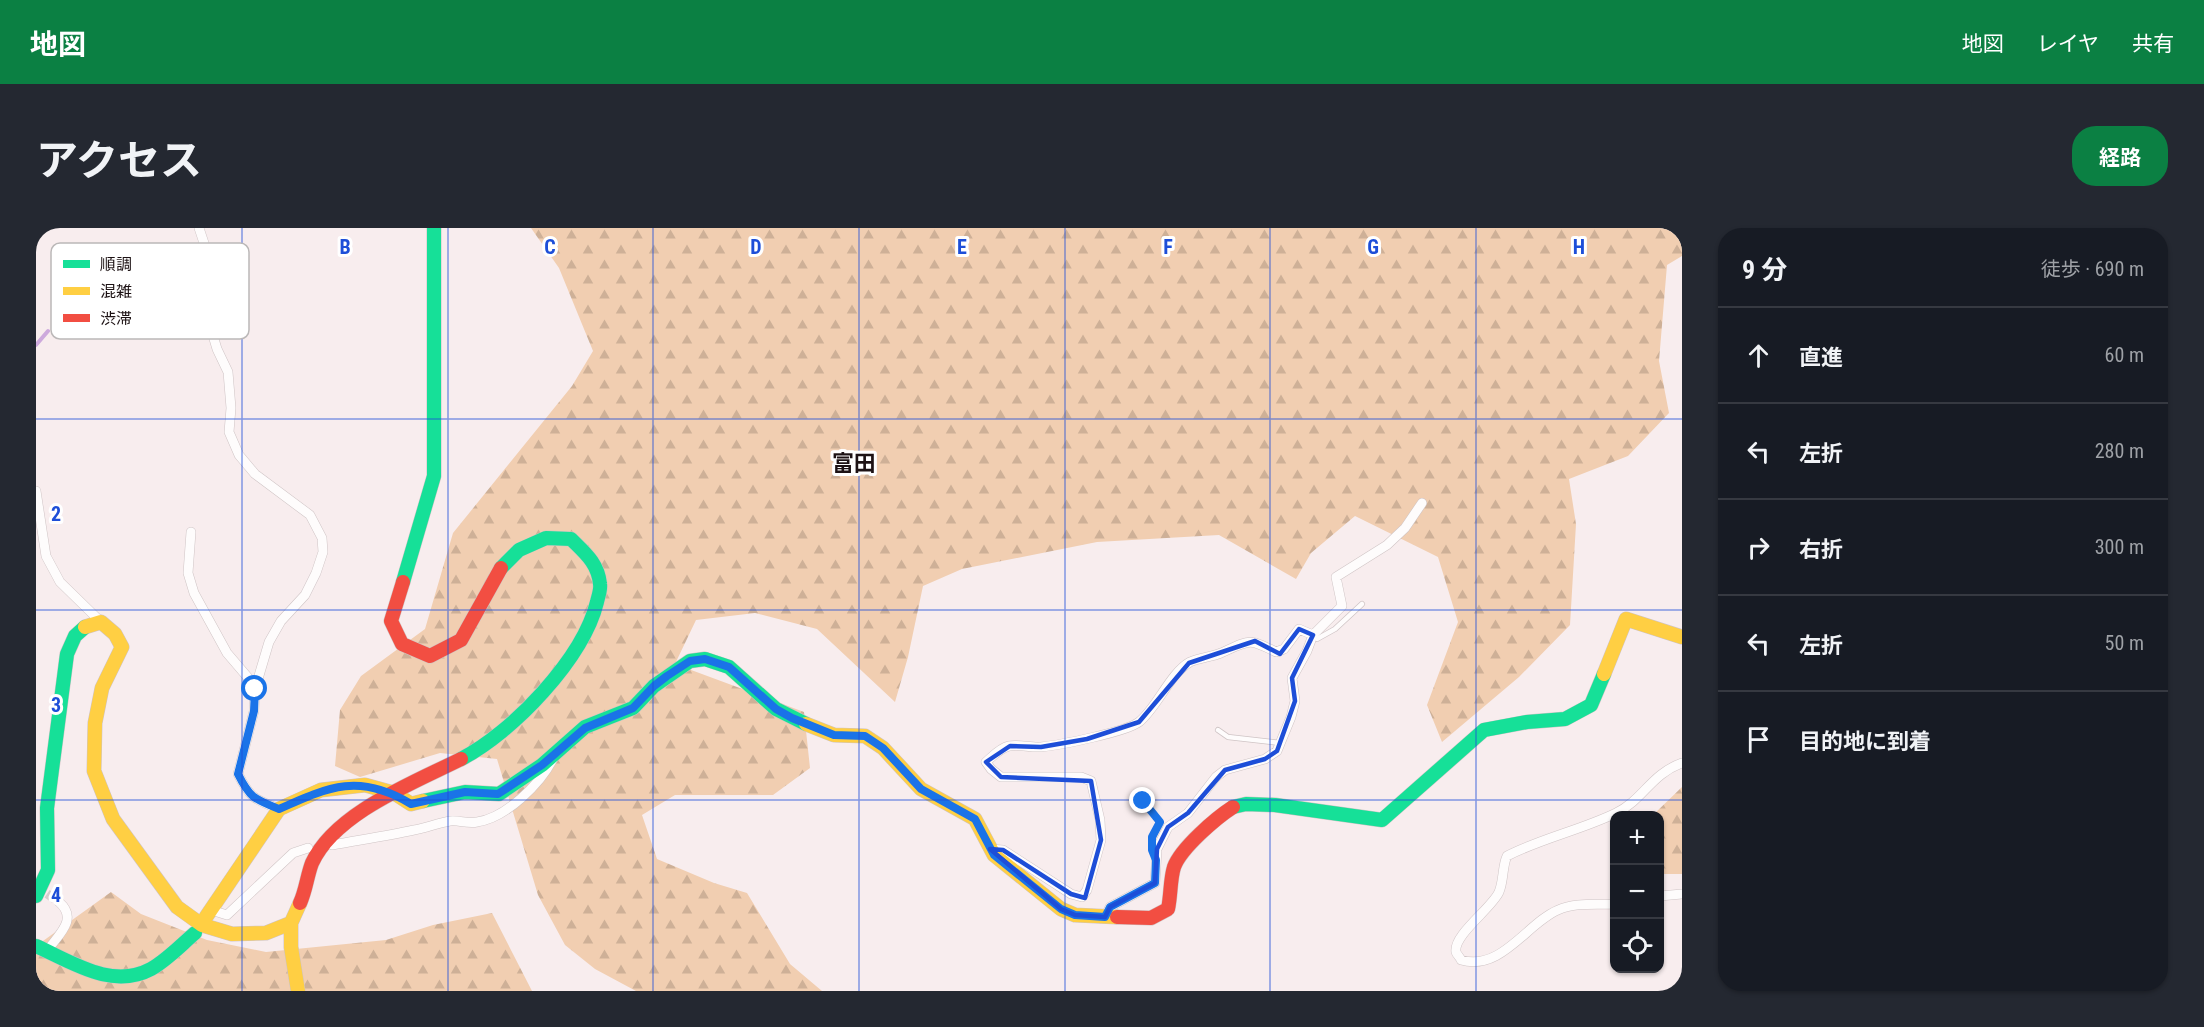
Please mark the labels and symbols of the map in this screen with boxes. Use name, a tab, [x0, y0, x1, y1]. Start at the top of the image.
text: B	[339, 235, 351, 259]
text: C	[544, 235, 556, 259]
text: D	[750, 235, 762, 259]
text: E	[957, 235, 967, 259]
text: F	[1163, 235, 1173, 259]
text: G	[1367, 235, 1379, 259]
text: H	[1573, 235, 1585, 259]
legend	[51, 243, 249, 339]
text: 順調	[100, 255, 132, 274]
text: 混雑	[100, 282, 132, 301]
text: 渋滞	[100, 309, 132, 328]
district label: 富田	[832, 451, 876, 476]
text: 2	[51, 502, 61, 526]
route start	[241, 675, 267, 701]
text: 3	[51, 693, 61, 717]
route end	[1129, 787, 1155, 813]
text: 4	[51, 883, 61, 907]

